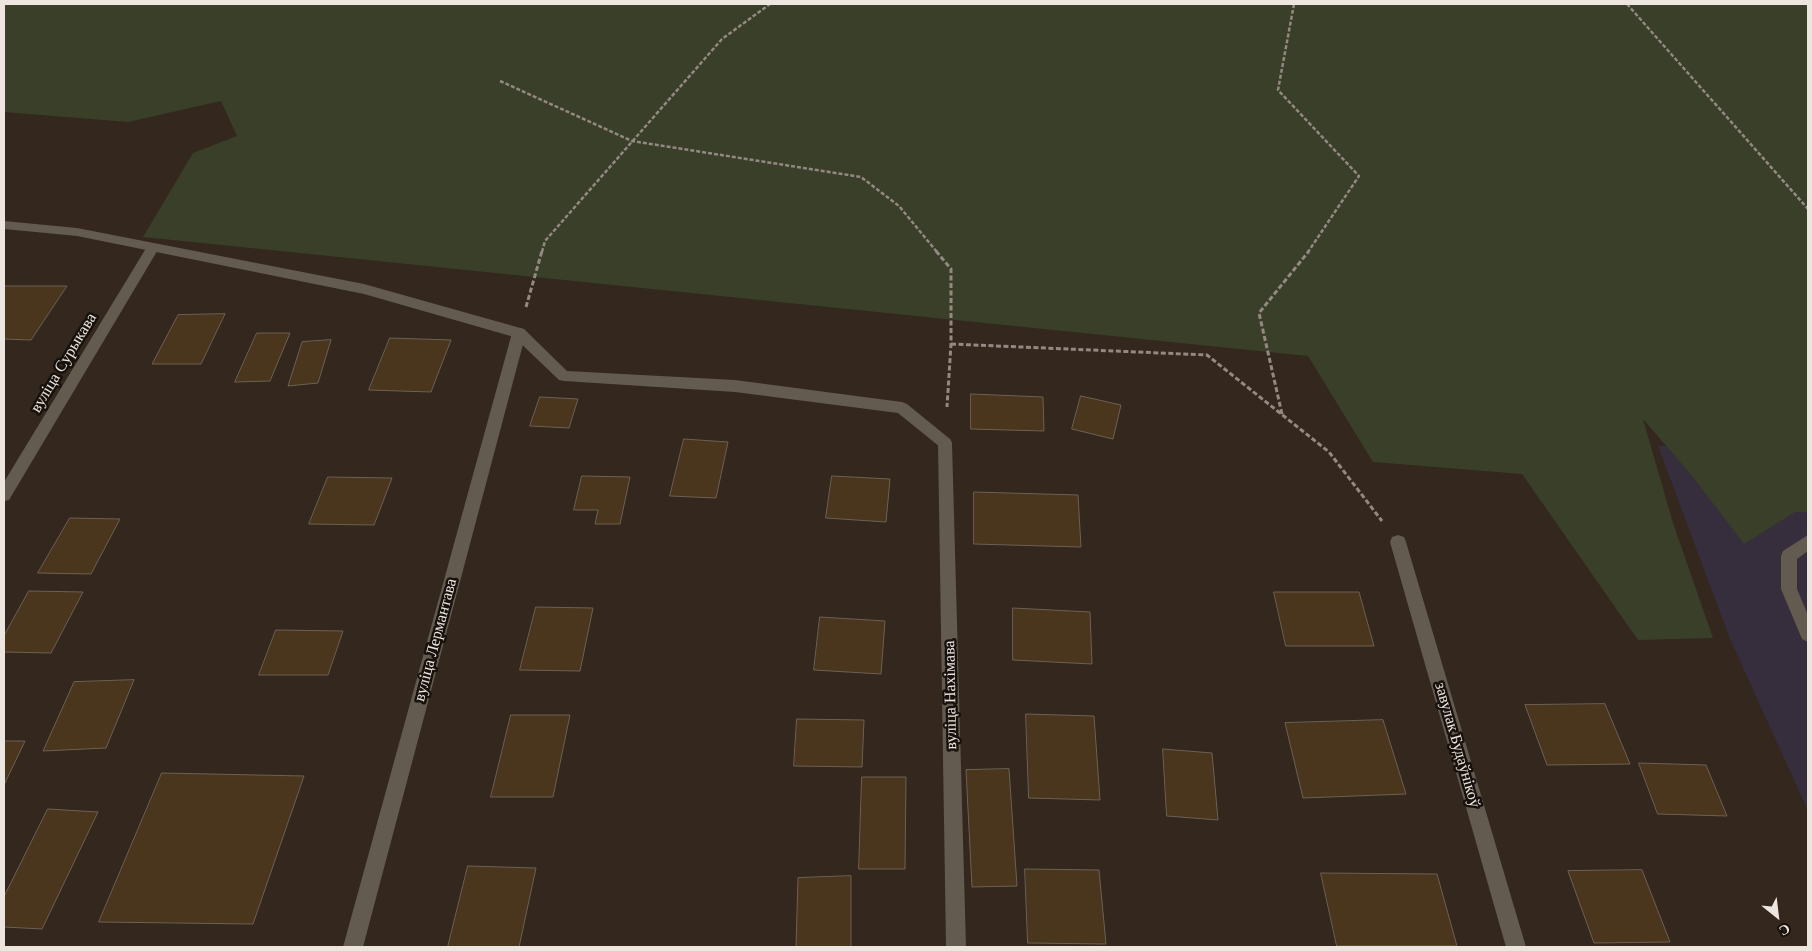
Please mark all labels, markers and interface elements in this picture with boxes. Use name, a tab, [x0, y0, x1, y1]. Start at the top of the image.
street label: вуліца Сурыкава	[27, 310, 101, 416]
street label: вуліца Лермантава	[410, 576, 462, 704]
street label: вуліца Нахімава	[940, 640, 962, 750]
street label: завулак Будаўнікоў	[1430, 680, 1484, 810]
north arrow	[1752, 891, 1802, 941]
text: С	[1776, 921, 1793, 939]

